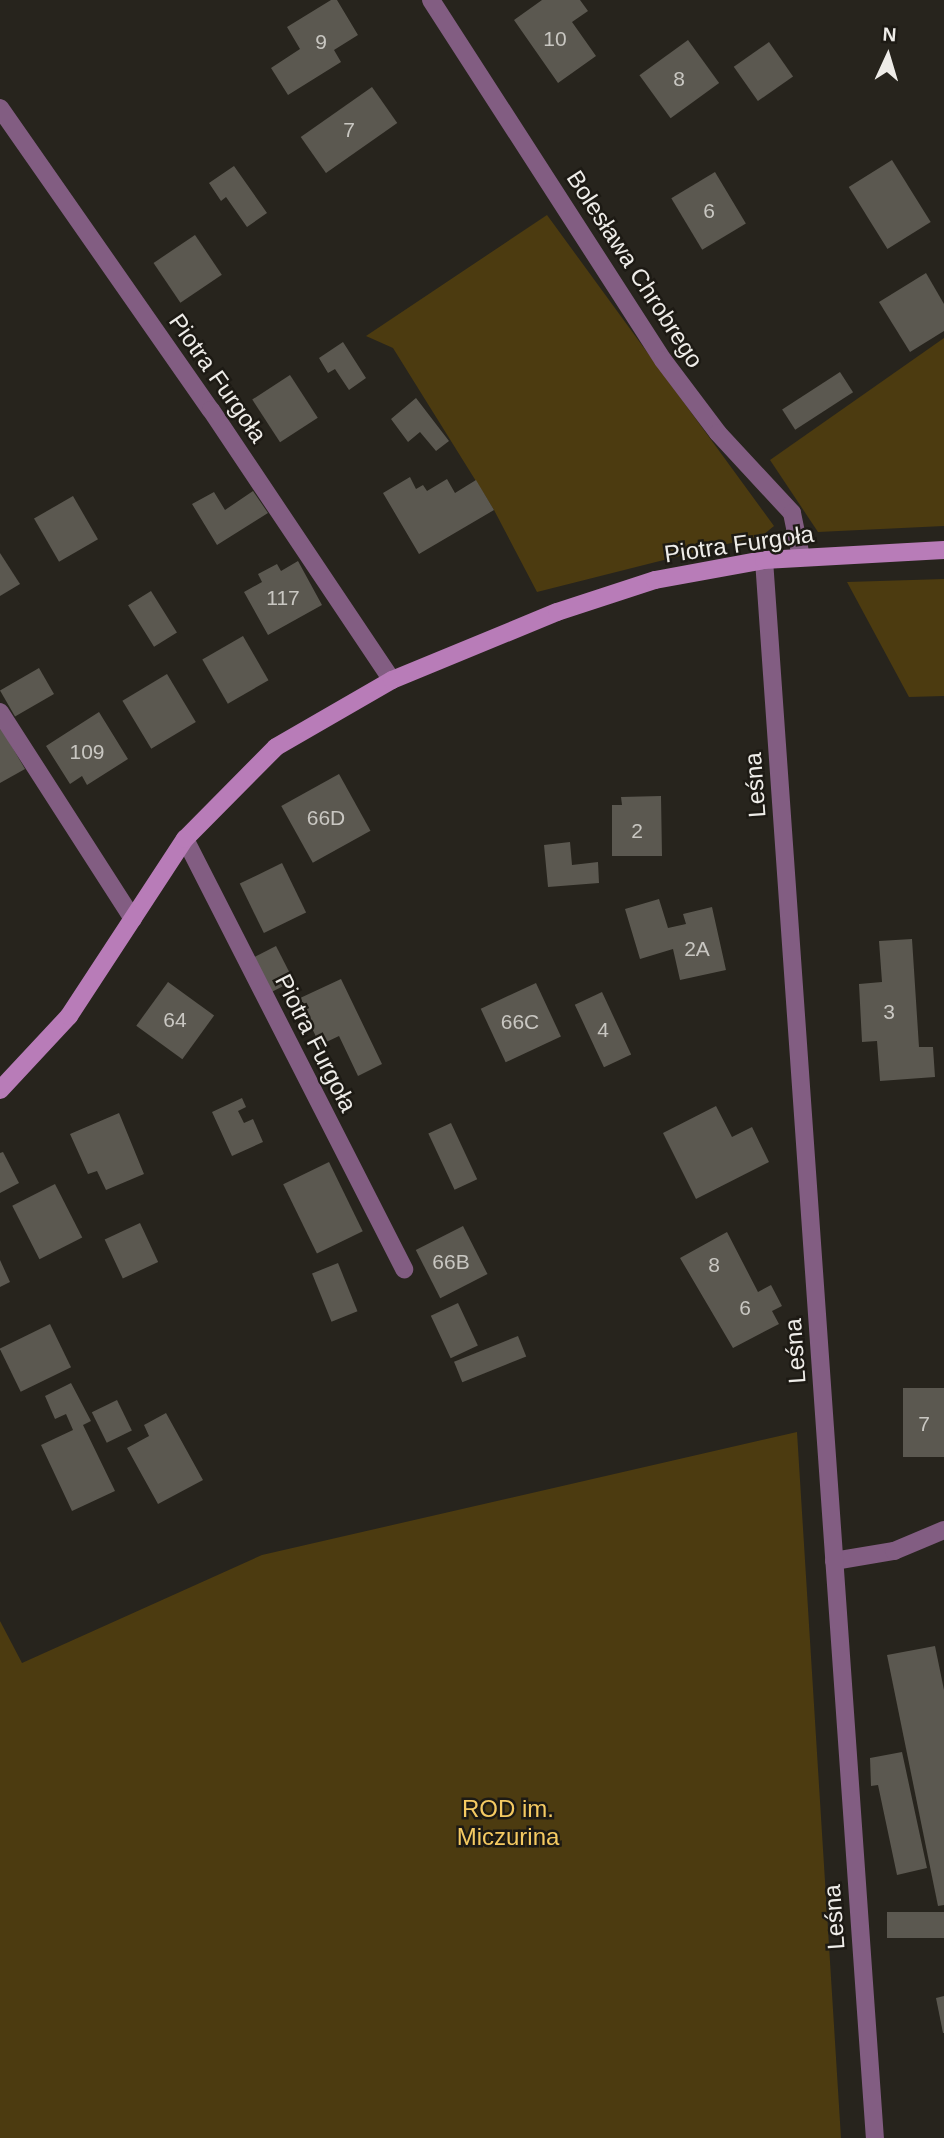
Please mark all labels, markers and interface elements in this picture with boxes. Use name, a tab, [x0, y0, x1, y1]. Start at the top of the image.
north arrow	[853, 21, 923, 91]
text: N	[882, 24, 897, 46]
house number: 10	[543, 26, 567, 52]
house number: 9	[315, 29, 327, 55]
house number: 8	[673, 66, 685, 92]
house number: 7	[343, 117, 355, 143]
street label: Bolesława Chrobrego	[560, 165, 710, 373]
house number: 6	[703, 198, 715, 224]
street label: Piotra Furgoła	[163, 308, 273, 448]
street label: Piotra Furgoła	[662, 519, 816, 569]
house number: 117	[266, 585, 300, 611]
house number: 109	[69, 739, 105, 765]
street label: Leśna	[738, 751, 772, 819]
house number: 66D	[307, 805, 345, 831]
house number: 2	[631, 818, 643, 844]
house number: 2A	[684, 936, 710, 962]
street label: Piotra Furgoła	[269, 969, 363, 1117]
house number: 3	[883, 999, 895, 1025]
house number: 64	[163, 1007, 187, 1033]
house number: 66C	[501, 1009, 539, 1035]
house number: 4	[597, 1017, 609, 1043]
house number: 66B	[432, 1249, 470, 1275]
house number: 8	[708, 1252, 720, 1278]
house number: 6	[739, 1295, 751, 1321]
street label: Leśna	[778, 1317, 812, 1385]
house number: 7	[918, 1411, 930, 1437]
park label: ROD im. Miczurina	[457, 1795, 559, 1851]
street label: Leśna	[817, 1883, 851, 1951]

